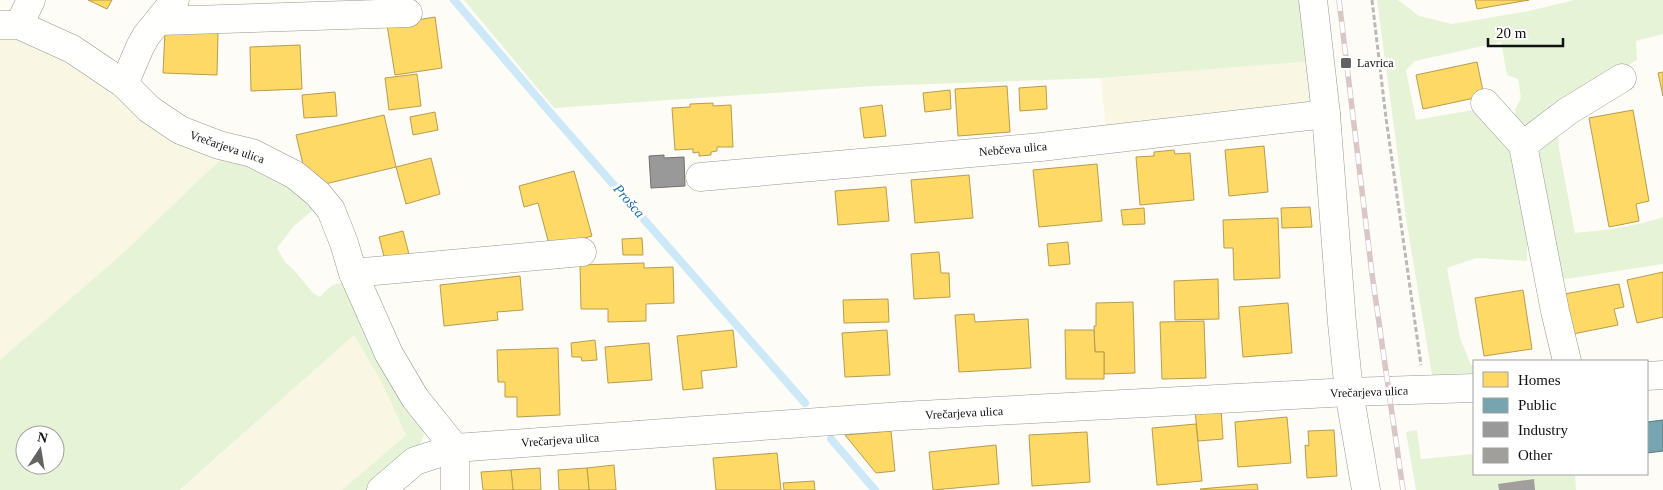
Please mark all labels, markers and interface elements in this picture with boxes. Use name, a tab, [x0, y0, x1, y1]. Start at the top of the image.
scale bar	[1488, 15, 1563, 47]
text: 20 m	[1496, 25, 1527, 41]
marker: Lavrica	[1339, 56, 1353, 70]
place label: Lavrica	[1357, 56, 1394, 70]
street label: Vrečarjeva ulica	[188, 128, 267, 167]
street label: Nebčeva ulica	[978, 139, 1048, 159]
water label: Prošca	[610, 181, 648, 221]
legend	[1473, 360, 1648, 475]
text: Homes	[1518, 372, 1561, 388]
street label: Vrečarjeva ulica	[1330, 384, 1409, 400]
text: Public	[1518, 397, 1557, 413]
street label: Vrečarjeva ulica	[925, 404, 1004, 422]
text: Industry	[1518, 422, 1568, 438]
north arrow	[15, 425, 65, 475]
text: N	[36, 429, 49, 446]
street label: Vrečarjeva ulica	[520, 430, 600, 450]
text: Other	[1518, 447, 1552, 463]

